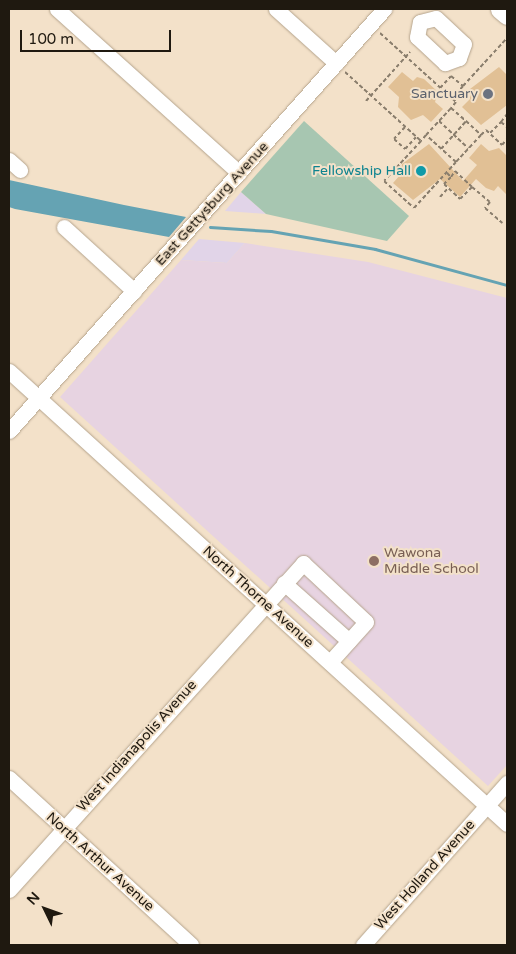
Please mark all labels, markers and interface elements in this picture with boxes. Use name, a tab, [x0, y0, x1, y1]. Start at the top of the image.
scale bar	[22, 20, 174, 52]
text: 100 m	[28, 30, 74, 48]
place label: Sanctuary	[411, 86, 478, 102]
marker: Sanctuary	[482, 88, 494, 100]
street label: East Gettysburg Avenue	[152, 139, 272, 269]
place label: Fellowship Hall	[312, 163, 411, 179]
marker: Fellowship Hall	[415, 165, 427, 177]
street label: North Thorne Avenue	[199, 543, 317, 651]
place label: Wawona Middle School	[384, 545, 479, 578]
marker: Wawona Middle School	[368, 555, 380, 567]
street label: West Indianapolis Avenue	[74, 677, 200, 815]
street label: North Arthur Avenue	[43, 809, 157, 915]
street label: West Holland Avenue	[371, 817, 479, 933]
north arrow	[20, 884, 70, 934]
text: N	[23, 889, 44, 908]

